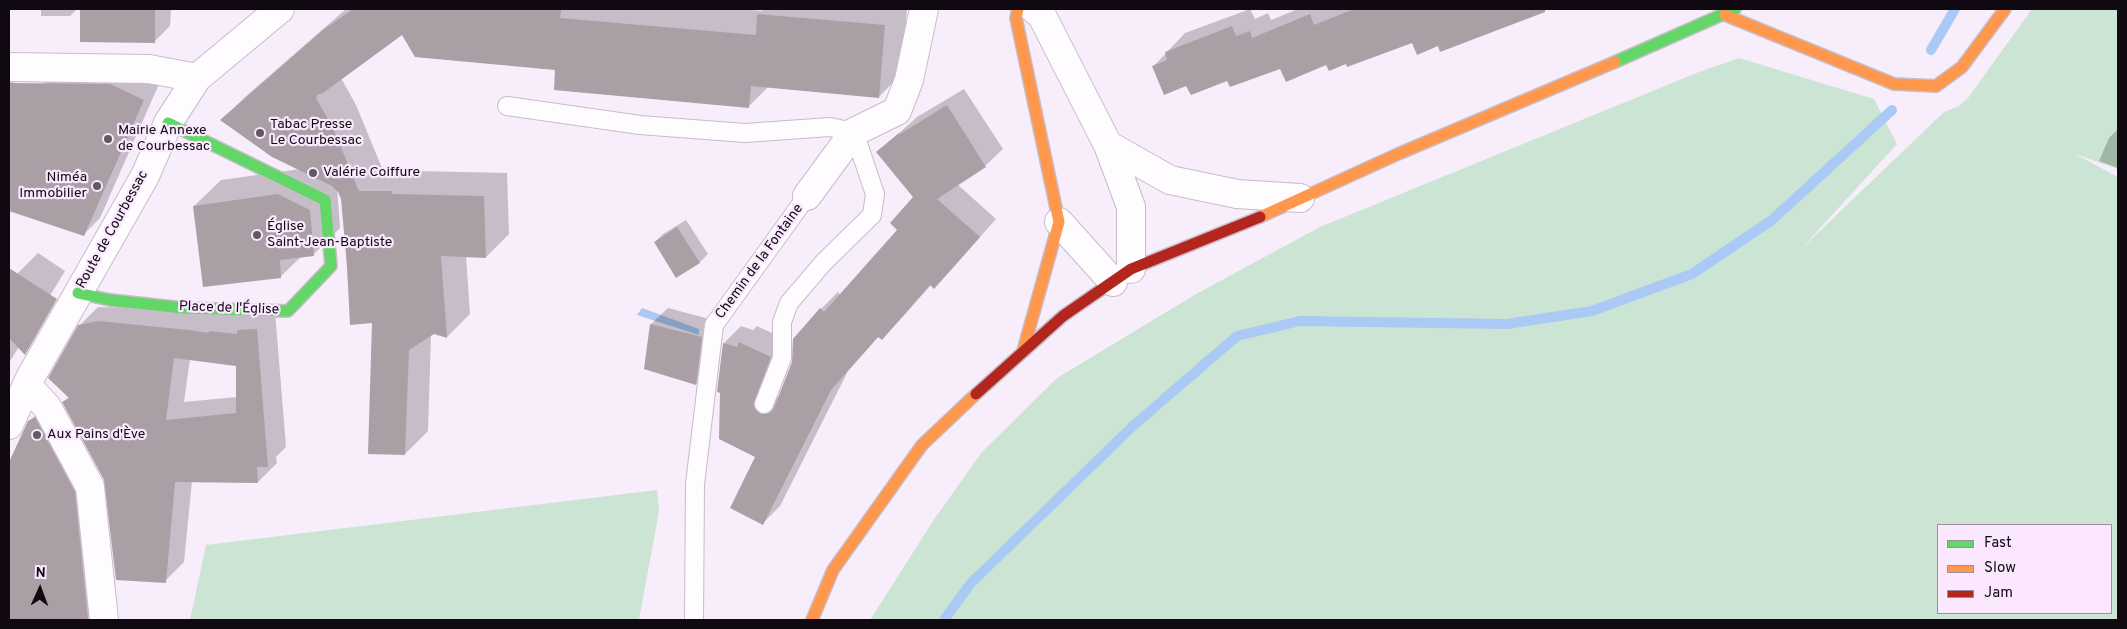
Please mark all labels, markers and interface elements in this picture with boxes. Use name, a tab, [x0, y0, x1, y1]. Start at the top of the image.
place label: Tabac Presse Le Courbessac	[270, 117, 362, 150]
place label: Mairie Annexe de Courbessac	[118, 123, 210, 156]
marker: Tabac Presse Le Courbessac	[254, 127, 266, 139]
marker: Mairie Annexe de Courbessac	[102, 133, 114, 145]
place label: Valérie Coiffure	[323, 165, 420, 181]
marker: Valérie Coiffure	[307, 167, 319, 179]
street label: Route de Courbessac	[73, 168, 153, 292]
place label: Niméa Immobilier	[19, 170, 87, 202]
marker: Niméa Immobilier	[91, 180, 103, 192]
street label: Chemin de la Fontaine	[713, 201, 807, 323]
place label: Église Saint-Jean-Baptiste	[267, 219, 392, 252]
marker: Église Saint-Jean-Baptiste	[251, 229, 263, 241]
street label: Place de l'Église	[179, 299, 279, 319]
place label: Aux Pains d'Ève	[47, 427, 145, 443]
marker: Aux Pains d'Ève	[31, 429, 43, 441]
legend	[1937, 524, 2112, 614]
text: Fast	[1984, 534, 2012, 553]
text: Slow	[1984, 559, 2016, 578]
north arrow	[15, 564, 65, 614]
text: N	[35, 565, 46, 582]
text: Jam	[1984, 584, 2013, 603]

